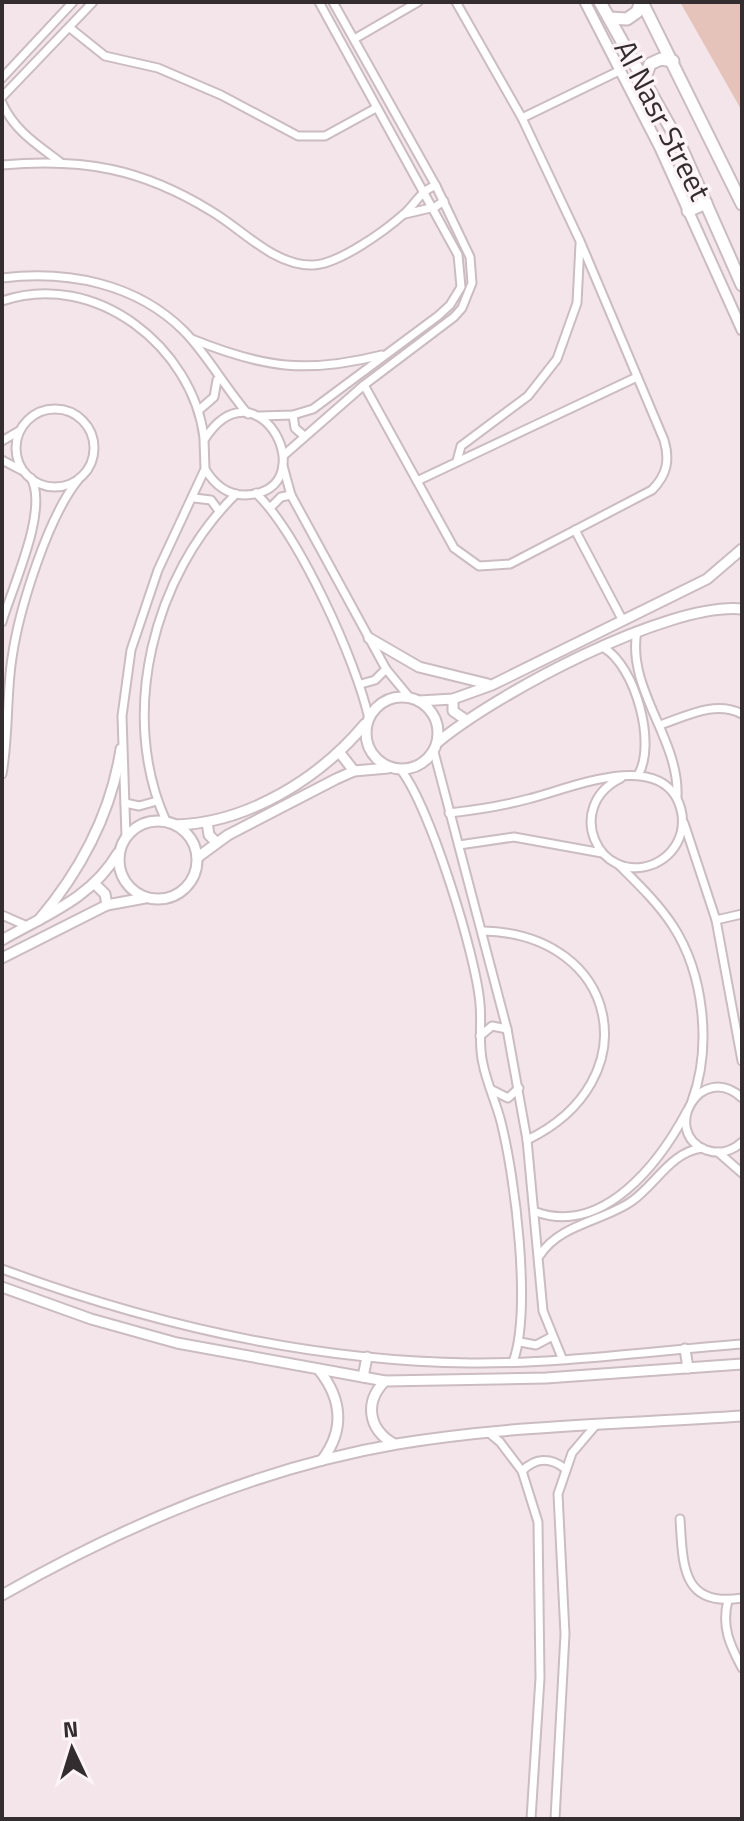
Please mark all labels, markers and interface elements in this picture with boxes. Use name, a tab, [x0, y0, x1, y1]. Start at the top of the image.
street label: Al Nasr Street	[603, 32, 723, 209]
north arrow	[32, 1709, 112, 1789]
text: N	[62, 1712, 79, 1747]

